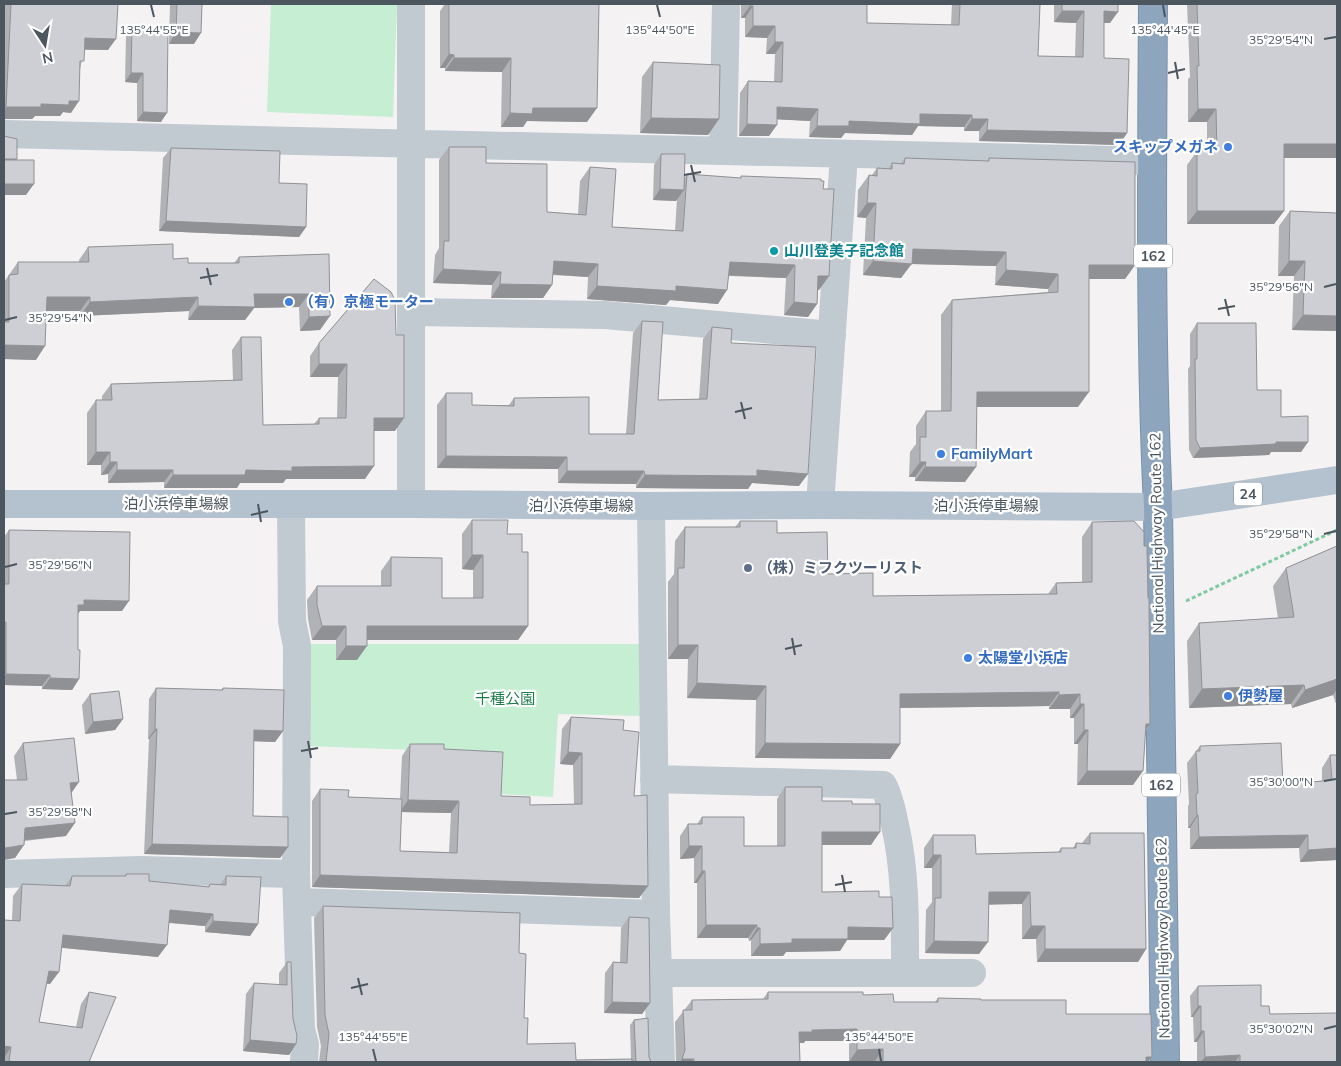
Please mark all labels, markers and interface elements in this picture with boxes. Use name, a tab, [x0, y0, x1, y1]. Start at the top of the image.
north arrow	[20, 20, 70, 70]
text: 135°44'55"E	[119, 22, 189, 37]
text: 135°44'50"E	[625, 22, 695, 37]
text: 135°44'45"E	[1130, 22, 1200, 37]
text: 35°29'54"N	[1249, 32, 1313, 47]
text: N	[41, 48, 55, 68]
place label: スキップメガネ	[1113, 137, 1218, 156]
marker: スキップメガネ	[1222, 141, 1234, 153]
place label: 山川登美子記念館	[784, 241, 904, 260]
marker: 山川登美子記念館	[768, 245, 780, 257]
road number: 162	[1134, 245, 1172, 268]
text: 35°29'56"N	[1249, 279, 1313, 294]
place label: （有）京極モーター	[299, 292, 434, 311]
marker: （有）京極モーター	[283, 296, 295, 308]
text: 35°29'54"N	[28, 310, 92, 325]
street label: National Highway Route 162	[1145, 432, 1168, 634]
place label: FamilyMart	[951, 444, 1033, 463]
marker: FamilyMart	[935, 448, 947, 460]
road number: 24	[1234, 482, 1262, 506]
street label: 泊小浜停車場線	[123, 494, 229, 513]
street label: 泊小浜停車場線	[528, 496, 634, 515]
street label: 泊小浜停車場線	[933, 496, 1039, 515]
text: 35°29'58"N	[1249, 526, 1313, 541]
text: 35°29'56"N	[28, 557, 92, 572]
place label: （株）ミフクツーリスト	[758, 558, 923, 577]
marker: （株）ミフクツーリスト	[742, 562, 754, 574]
place label: 太陽堂小浜店	[978, 648, 1068, 667]
marker: 太陽堂小浜店	[962, 652, 974, 664]
place label: 伊勢屋	[1238, 686, 1283, 705]
park label: 千種公園	[475, 689, 535, 708]
marker: 伊勢屋	[1222, 690, 1234, 702]
road number: 162	[1142, 774, 1180, 796]
text: 35°30'00"N	[1249, 774, 1313, 789]
text: 35°29'58"N	[28, 804, 92, 819]
street label: National Highway Route 162	[1151, 837, 1174, 1039]
text: 35°30'02"N	[1249, 1021, 1313, 1036]
text: 135°44'55"E	[338, 1029, 408, 1044]
text: 135°44'50"E	[844, 1029, 914, 1044]

